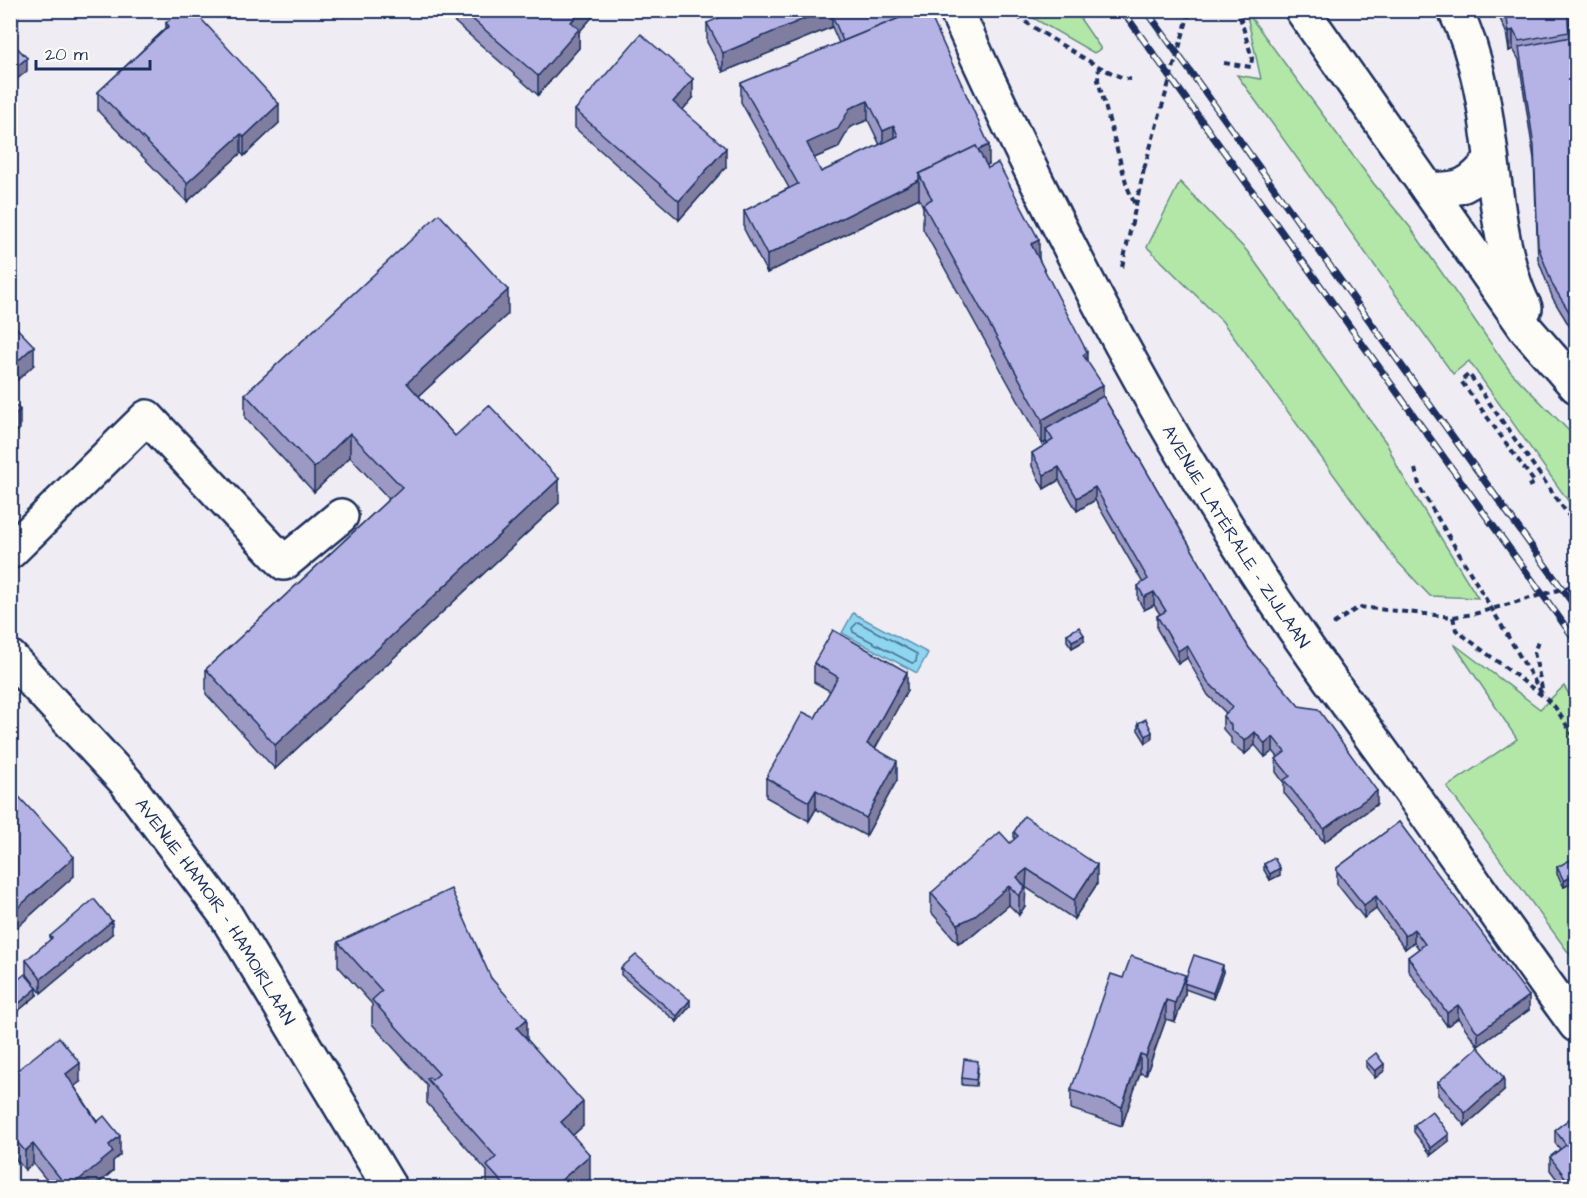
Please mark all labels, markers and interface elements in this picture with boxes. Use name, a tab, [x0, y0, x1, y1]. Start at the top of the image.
scale bar	[36, 33, 150, 71]
text: 20 m	[45, 42, 88, 67]
street label: AVENUE LATÉRALE - ZIJLAAN	[1156, 421, 1316, 653]
street label: AVENUE HAMOIR - HAMOIRLAAN	[129, 793, 301, 1030]

